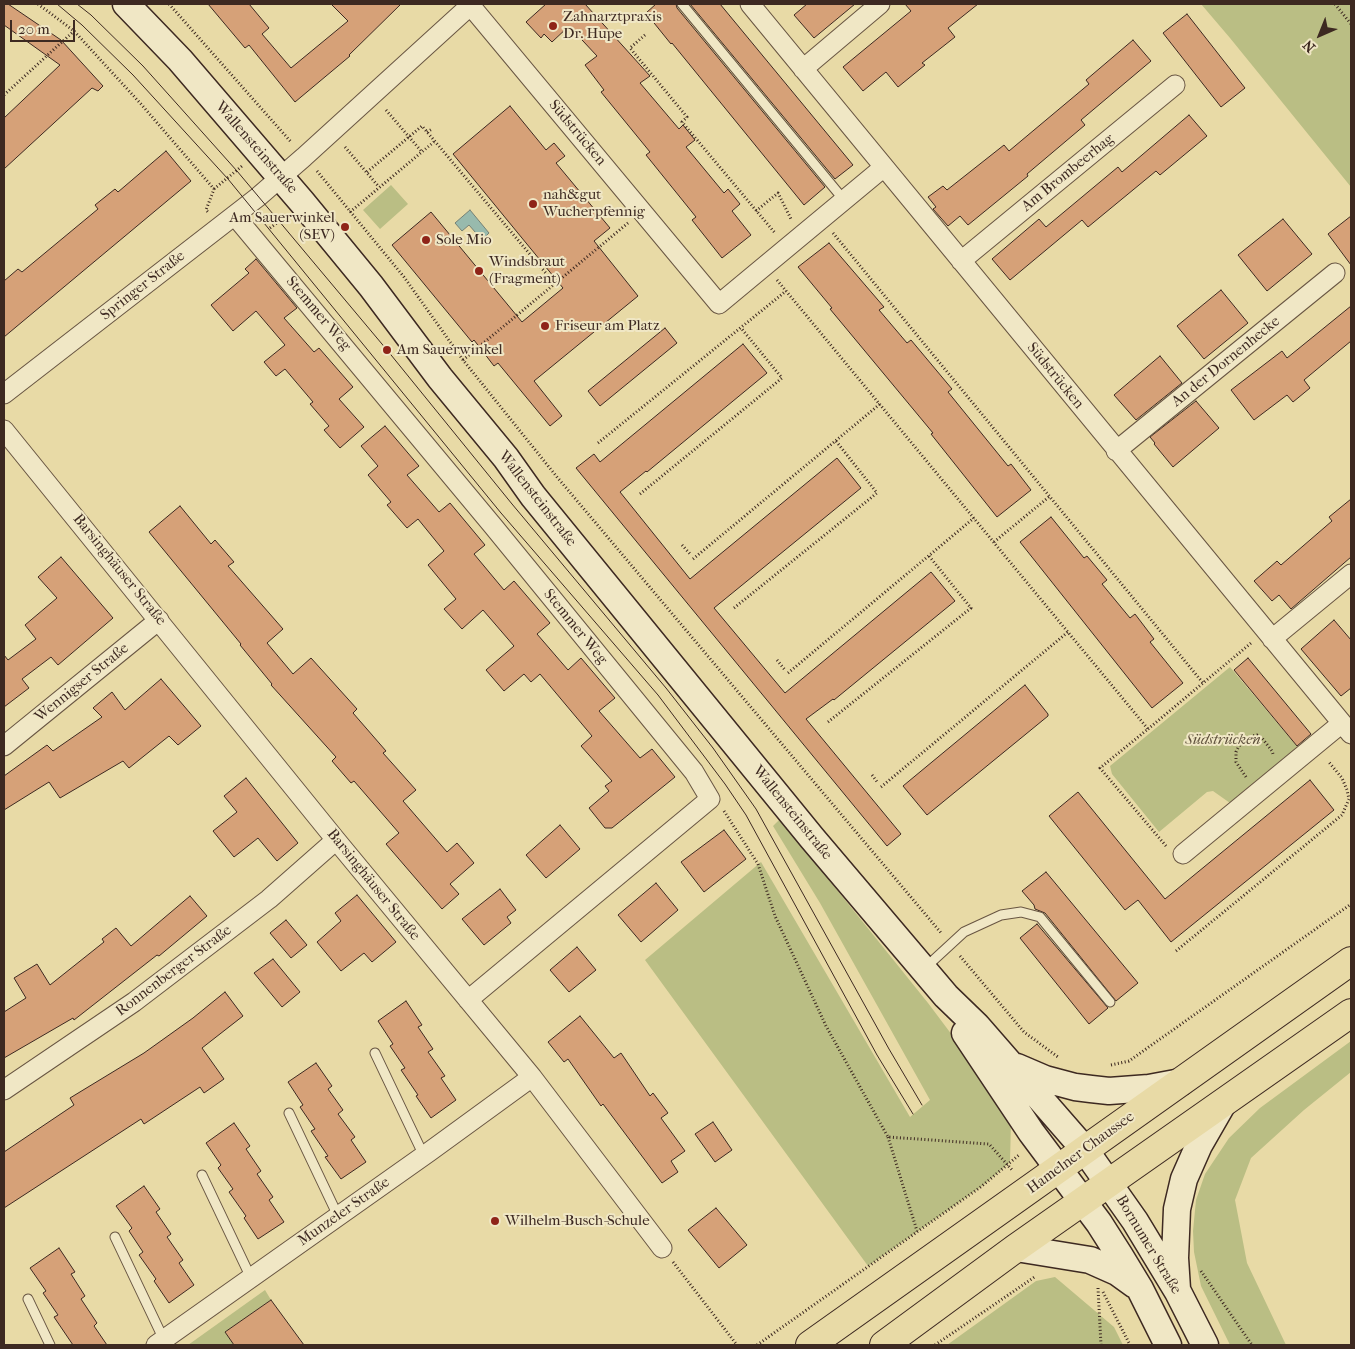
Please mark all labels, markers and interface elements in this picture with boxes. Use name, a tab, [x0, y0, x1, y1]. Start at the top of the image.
place label: Zahnarztpraxis Dr. Hupe	[563, 8, 662, 43]
scale bar	[12, 10, 78, 42]
north arrow	[1295, 10, 1345, 60]
text: 20 m	[18, 20, 50, 38]
marker: Zahnarztpraxis Dr. Hupe	[547, 20, 559, 32]
text: N	[1300, 36, 1319, 56]
street label: Südstrücken	[544, 96, 610, 170]
street label: Wallensteinstraße	[211, 98, 301, 198]
street label: Am Brombeerhag	[1018, 130, 1118, 216]
place label: nah&gut Wucherpfennig	[543, 186, 645, 221]
marker: nah&gut Wucherpfennig	[527, 198, 539, 210]
place label: Am Sauerwinkel (SEV)	[229, 209, 335, 244]
marker: Am Sauerwinkel (SEV)	[339, 221, 351, 233]
place label: Sole Mio	[436, 231, 492, 249]
marker: Sole Mio	[420, 234, 432, 246]
street label: Springer Straße	[97, 247, 189, 325]
place label: Windsbraut (Fragment)	[489, 253, 565, 288]
marker: Windsbraut (Fragment)	[473, 265, 485, 277]
street label: Stemmer Weg	[282, 273, 354, 355]
street label: An der Dornenhecke	[1168, 313, 1284, 411]
place label: Friseur am Platz	[555, 317, 660, 335]
marker: Friseur am Platz	[539, 320, 551, 332]
street label: Südstrücken	[1023, 339, 1087, 413]
place label: Am Sauerwinkel	[397, 341, 503, 359]
marker: Am Sauerwinkel	[381, 344, 393, 356]
street label: Wallensteinstraße	[494, 448, 580, 550]
street label: Barsinghäuser Straße	[69, 511, 169, 629]
street label: Stemmer Weg	[539, 586, 611, 668]
street label: Wennigser Straße	[31, 640, 133, 726]
park label: Südstrücken	[1185, 731, 1261, 749]
street label: Wallensteinstraße	[748, 762, 836, 864]
street label: Barsinghäuser Straße	[323, 826, 423, 944]
street label: Ronnenberger Straße	[113, 922, 235, 1020]
street label: Hamelner Chaussee	[1024, 1108, 1138, 1198]
street label: Munzeler Straße	[295, 1174, 393, 1250]
street label: Bornumer Straße	[1111, 1192, 1185, 1298]
place label: Wilhelm-Busch-Schule	[505, 1212, 650, 1230]
marker: Wilhelm-Busch-Schule	[489, 1215, 501, 1227]

